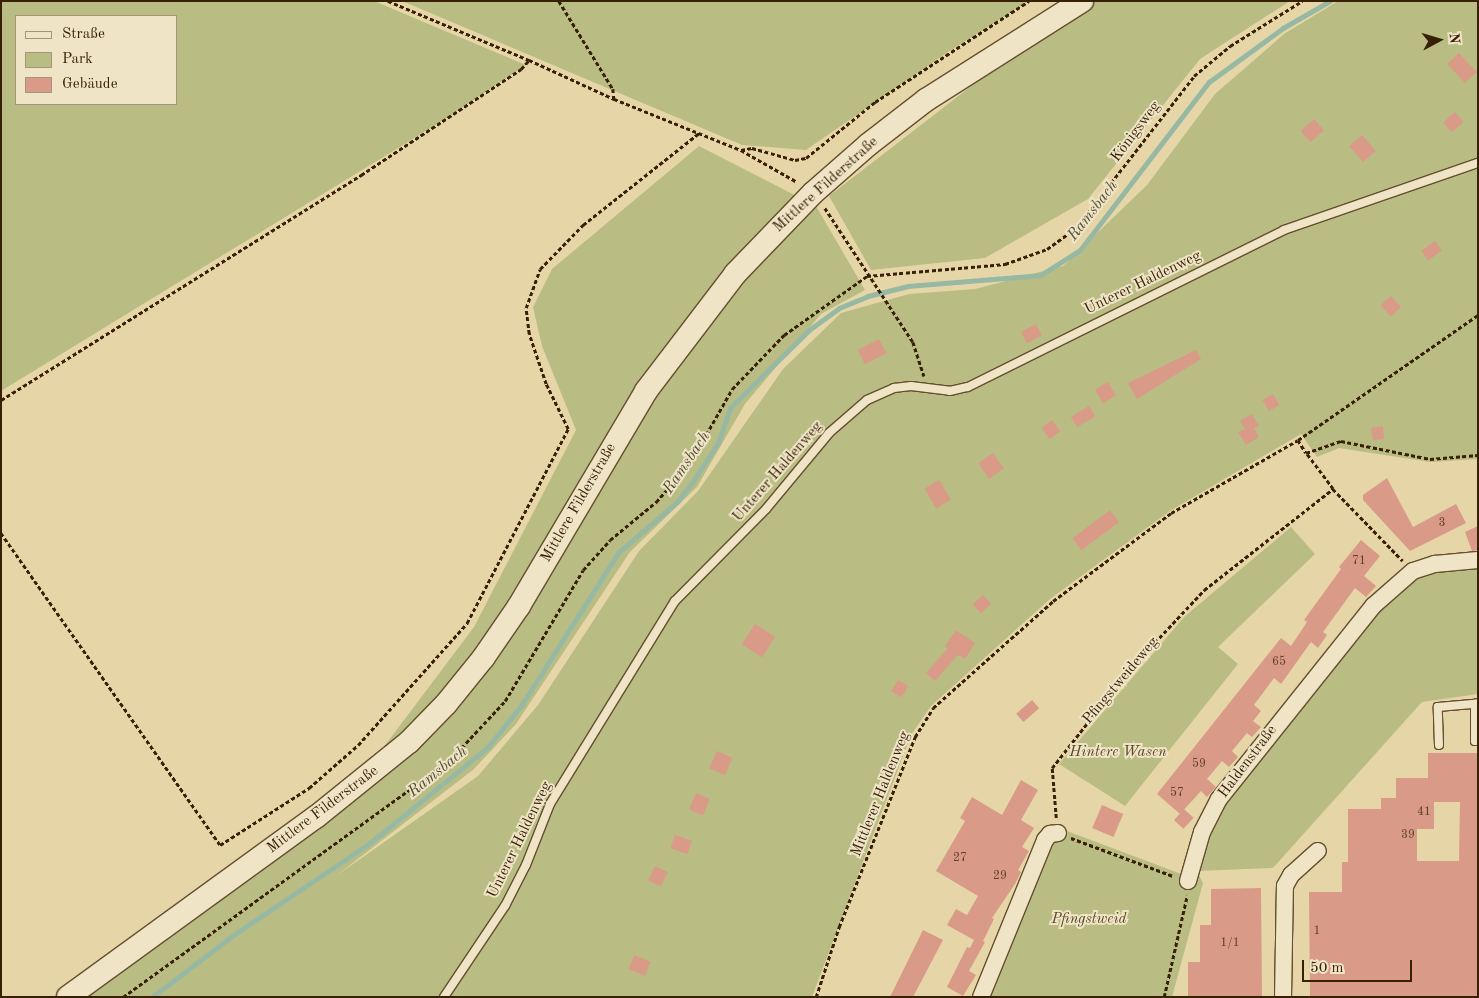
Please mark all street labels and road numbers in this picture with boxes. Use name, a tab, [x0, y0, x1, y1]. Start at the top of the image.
street label: Königsweg	[1107, 98, 1165, 166]
street label: Mittlere Filderstraße	[770, 133, 882, 237]
street label: Unterer Haldenweg	[1082, 247, 1204, 319]
street label: Unterer Haldenweg	[729, 418, 827, 526]
street label: Mittlere Filderstraße	[538, 440, 620, 566]
street label: Pfingstweideweg	[1079, 634, 1163, 728]
street label: Haldenstraße	[1215, 722, 1281, 802]
street label: Mittlerer Haldenweg	[848, 729, 914, 859]
street label: Mittlere Filderstraße	[264, 762, 382, 858]
street label: Unterer Haldenweg	[484, 779, 556, 901]

